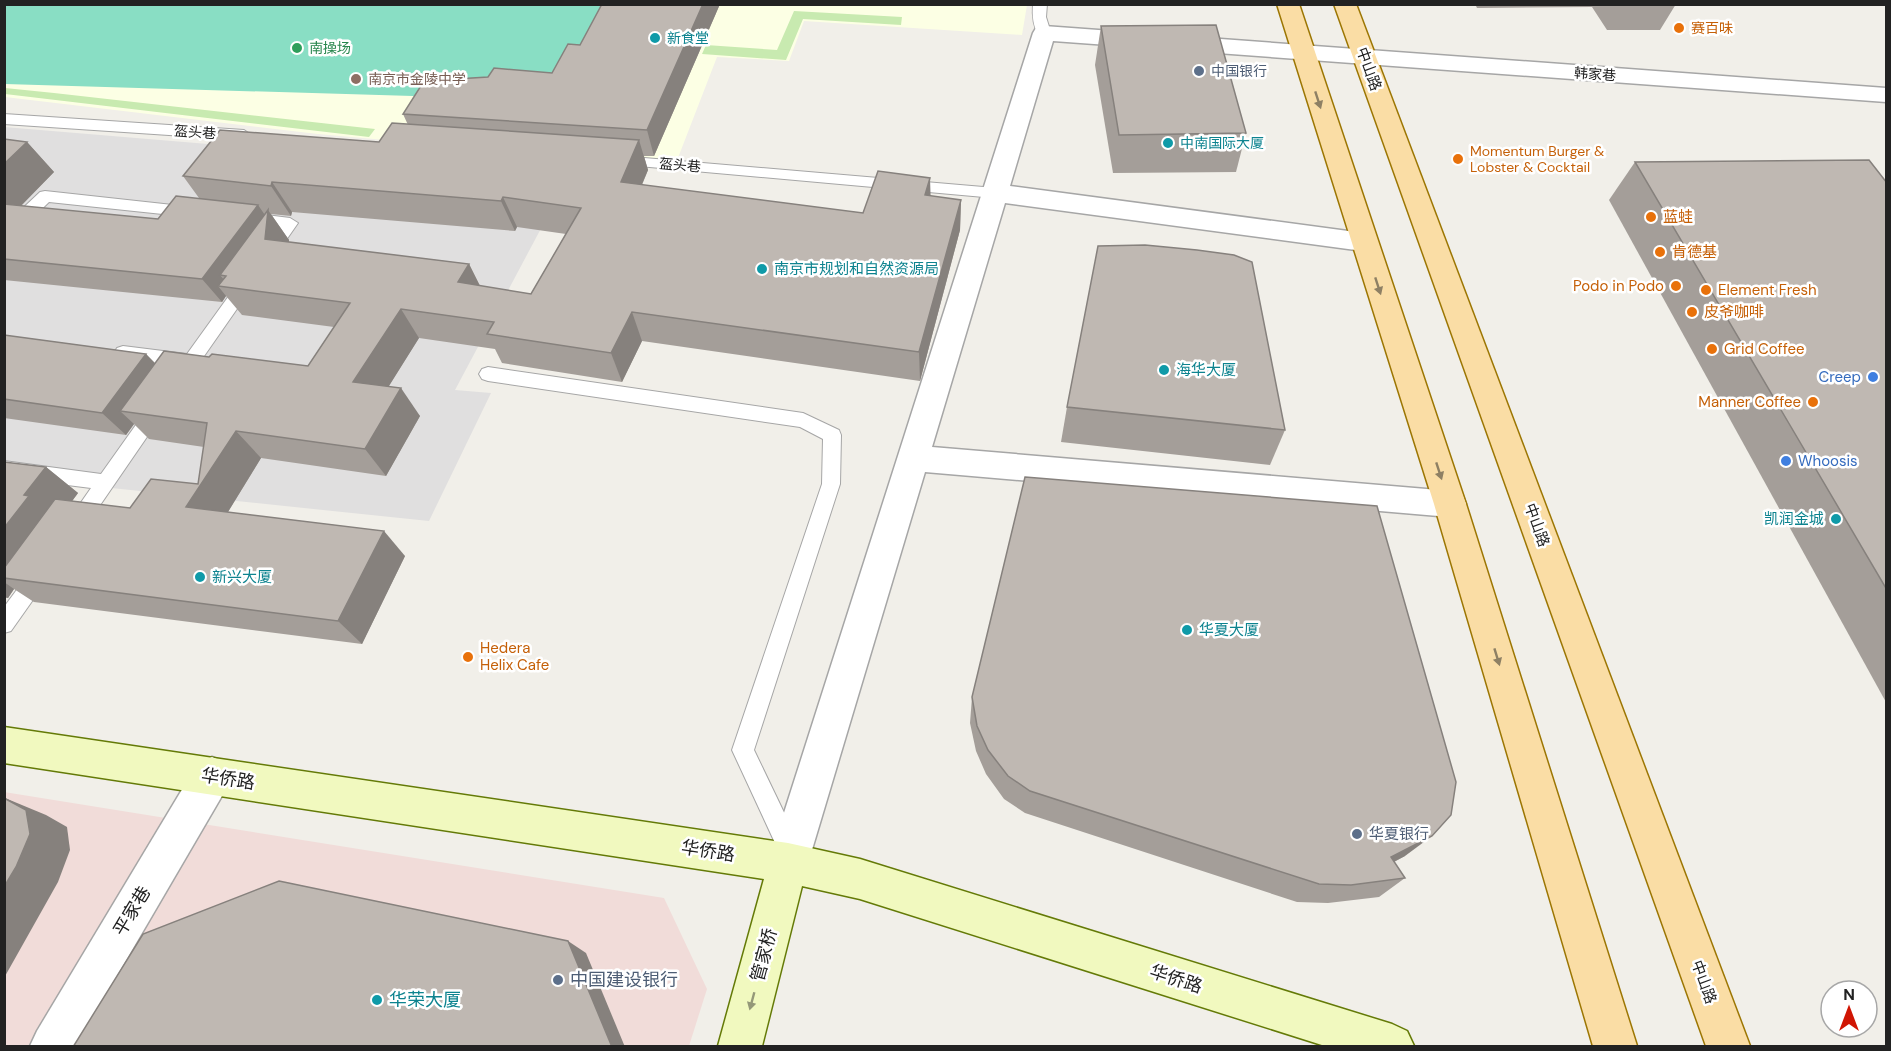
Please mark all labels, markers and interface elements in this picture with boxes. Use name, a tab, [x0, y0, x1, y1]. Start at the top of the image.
place label: 赛百味	[1691, 19, 1733, 37]
marker: 赛百味	[1672, 21, 1686, 35]
place label: 新食堂	[667, 29, 709, 47]
marker: 新食堂	[648, 31, 662, 45]
place label: 南操场	[309, 39, 351, 57]
marker: 南操场	[290, 41, 304, 55]
street label: 中山路	[1352, 44, 1386, 94]
place label: 中国银行	[1211, 62, 1267, 80]
marker: 中国银行	[1192, 64, 1206, 78]
street label: 韩家巷	[1573, 64, 1617, 84]
place label: 南京市金陵中学	[368, 70, 466, 88]
marker: 南京市金陵中学	[349, 72, 363, 86]
one-way arrow	[1314, 91, 1324, 109]
street label: 盔头巷	[173, 122, 217, 142]
place label: 中南国际大厦	[1180, 134, 1264, 152]
marker: 中南国际大厦	[1161, 136, 1175, 150]
place label: Momentum Burger & Lobster & Cocktail	[1470, 142, 1604, 176]
marker: Momentum Burger & Lobster & Cocktail	[1451, 152, 1465, 166]
street label: 盔头巷	[658, 154, 702, 176]
place label: 蓝蛙	[1663, 207, 1693, 227]
marker: 蓝蛙	[1644, 210, 1658, 224]
place label: 肯德基	[1672, 242, 1717, 262]
marker: 肯德基	[1653, 245, 1667, 259]
place label: 南京市规划和自然资源局	[774, 259, 939, 279]
marker: 南京市规划和自然资源局	[755, 262, 769, 276]
place label: Podo in Podo	[1573, 276, 1664, 296]
one-way arrow	[1374, 277, 1383, 295]
marker: Podo in Podo	[1669, 279, 1683, 293]
place label: Element Fresh	[1718, 280, 1817, 300]
marker: Element Fresh	[1699, 283, 1713, 297]
place label: 皮爷咖啡	[1704, 302, 1764, 322]
marker: 皮爷咖啡	[1685, 305, 1699, 319]
place label: Grid Coffee	[1724, 339, 1805, 359]
marker: Grid Coffee	[1705, 342, 1719, 356]
place label: 海华大厦	[1176, 360, 1236, 380]
marker: 海华大厦	[1157, 363, 1171, 377]
place label: Creep	[1819, 367, 1861, 387]
marker: Creep	[1866, 370, 1880, 384]
place label: Manner Coffee	[1698, 392, 1801, 412]
marker: Manner Coffee	[1806, 395, 1820, 409]
place label: Whoosis	[1798, 451, 1858, 471]
marker: Whoosis	[1779, 454, 1793, 468]
one-way arrow	[1435, 462, 1445, 480]
street label: 中山路	[1520, 500, 1554, 550]
place label: 凯润金城	[1764, 509, 1824, 529]
marker: 凯润金城	[1829, 512, 1843, 526]
place label: 新兴大厦	[212, 567, 272, 587]
marker: 新兴大厦	[193, 570, 207, 584]
place label: 华夏大厦	[1199, 620, 1259, 640]
marker: 华夏大厦	[1180, 623, 1194, 637]
place label: Hedera Helix Cafe	[480, 638, 549, 675]
one-way arrow	[1493, 648, 1502, 666]
marker: Hedera Helix Cafe	[461, 650, 475, 664]
street label: 华侨路	[199, 763, 257, 795]
place label: 华夏银行	[1369, 824, 1429, 844]
marker: 华夏银行	[1350, 827, 1364, 841]
street label: 华侨路	[679, 835, 737, 867]
street label: 平家巷	[108, 882, 156, 940]
street label: 管家桥	[745, 926, 783, 984]
street label: 中山路	[1687, 957, 1721, 1007]
street label: 华侨路	[1147, 959, 1205, 999]
place label: 中国建设银行	[570, 968, 678, 992]
marker: 中国建设银行	[551, 973, 565, 987]
north arrow	[1819, 979, 1879, 1039]
text: N	[1843, 984, 1855, 1005]
place label: 华荣大厦	[389, 988, 461, 1012]
one-way arrow	[747, 992, 756, 1010]
marker: 华荣大厦	[370, 993, 384, 1007]

